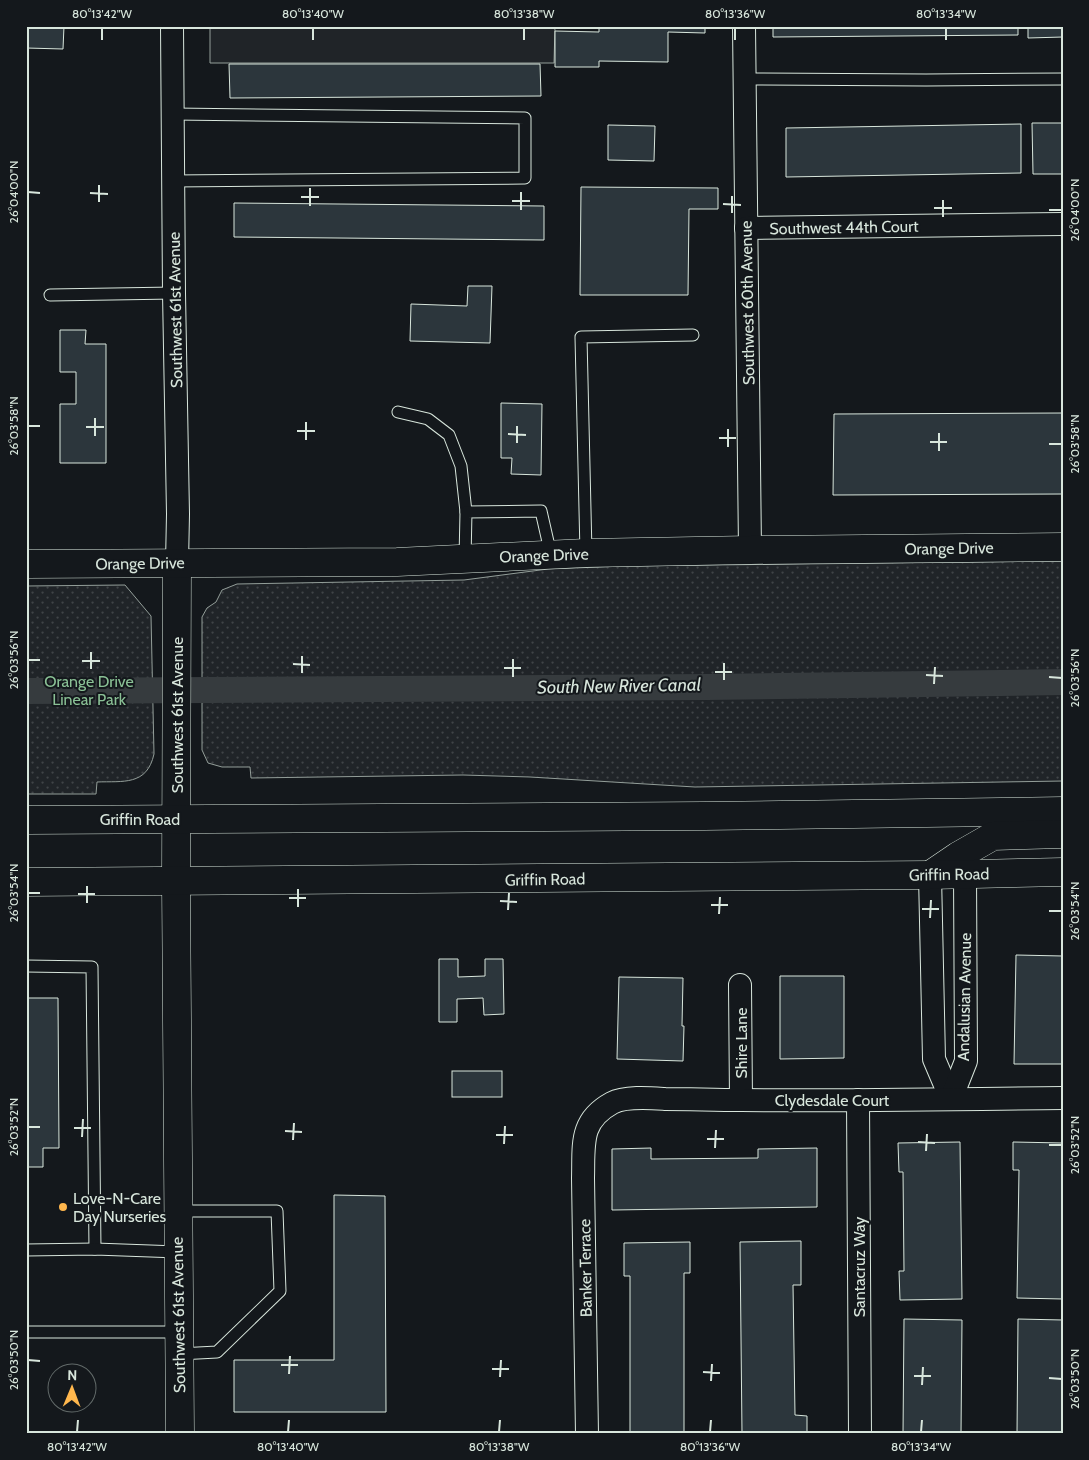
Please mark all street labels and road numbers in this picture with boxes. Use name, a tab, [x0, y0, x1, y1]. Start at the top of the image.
street label: Southwest 44th Court	[769, 217, 919, 238]
street label: Southwest 60th Avenue	[737, 221, 758, 385]
street label: Southwest 61st Avenue	[165, 232, 186, 388]
street label: Orange Drive	[904, 538, 994, 559]
street label: Orange Drive	[499, 544, 589, 567]
street label: Orange Drive	[95, 553, 185, 574]
street label: Southwest 61st Avenue	[168, 637, 187, 793]
street label: Griffin Road	[100, 810, 180, 829]
street label: Griffin Road	[909, 864, 989, 885]
street label: Griffin Road	[505, 869, 585, 890]
street label: Andalusian Avenue	[954, 933, 975, 1061]
street label: Shire Lane	[732, 1008, 751, 1078]
street label: Clydesdale Court	[775, 1091, 890, 1110]
street label: Santacruz Way	[850, 1217, 869, 1317]
street label: Banker Terrace	[575, 1219, 596, 1317]
street label: Southwest 61st Avenue	[168, 1237, 189, 1393]

